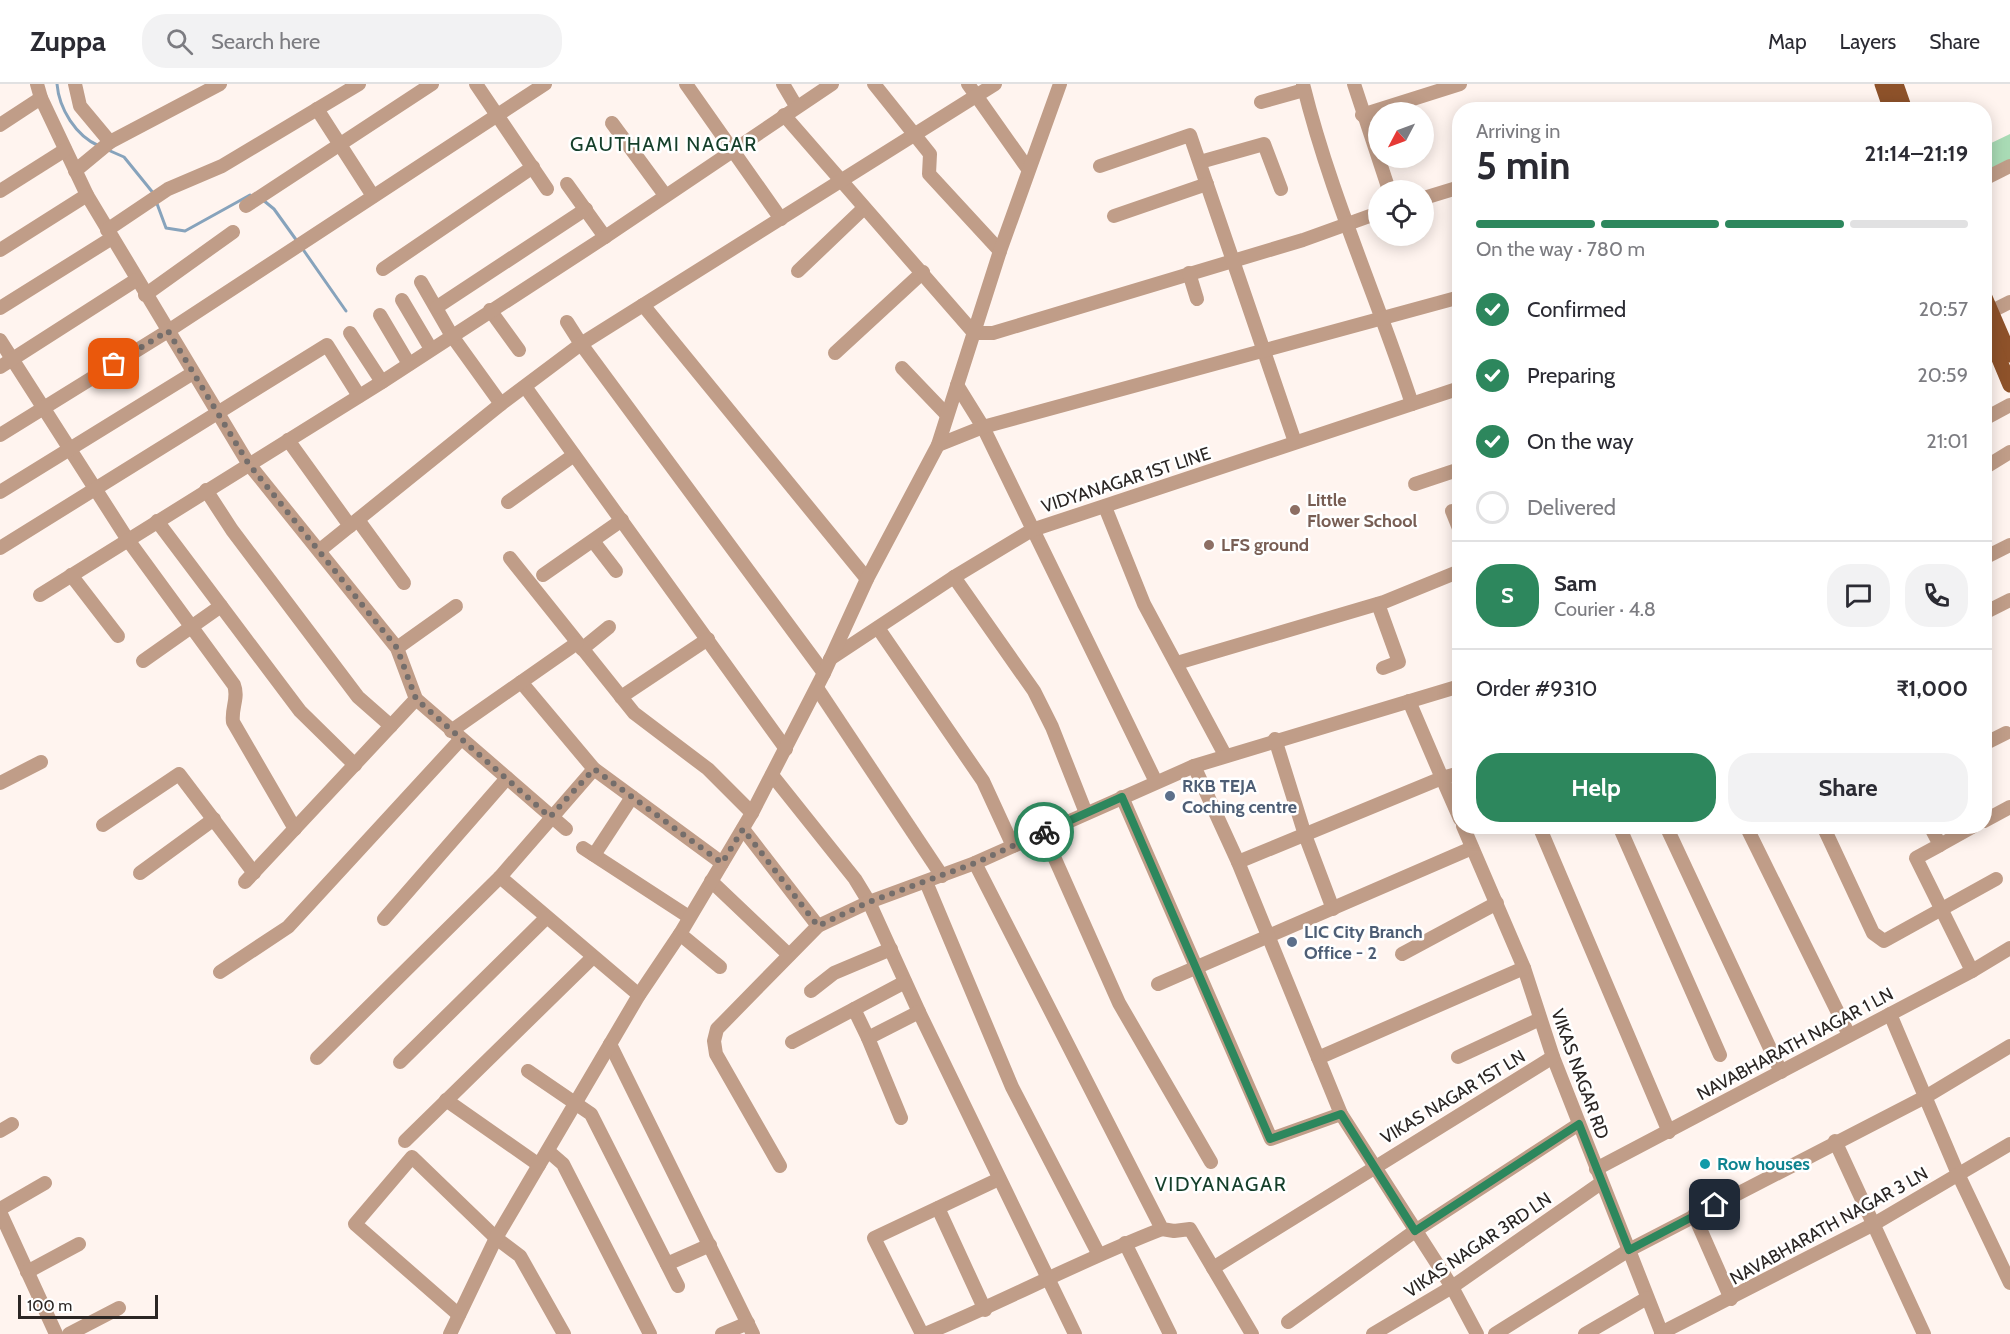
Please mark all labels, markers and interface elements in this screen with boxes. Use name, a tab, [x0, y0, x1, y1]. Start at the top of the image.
search box	[142, 14, 562, 68]
text: Zuppa	[30, 24, 106, 58]
icon: search	[163, 25, 196, 58]
text: Search here	[211, 28, 320, 55]
text: Map	[1768, 29, 1807, 54]
text: Layers	[1840, 29, 1896, 54]
text: Share	[1929, 29, 1980, 54]
north arrow	[1368, 102, 1434, 168]
map controls	[1368, 102, 1434, 246]
text: Arriving in	[1476, 119, 1560, 143]
district label: GAUTHAMI NAGAR	[570, 132, 758, 156]
text: 21:14–21:19	[1865, 140, 1968, 167]
text: 5 min	[1476, 141, 1571, 189]
button: locate	[1368, 180, 1434, 246]
text: On the way · 780 m	[1476, 237, 1645, 261]
icon: check	[1476, 293, 1509, 326]
text: Confirmed	[1527, 296, 1626, 323]
text: 20:57	[1919, 297, 1968, 321]
pin	[88, 338, 139, 389]
icon: bag	[97, 347, 130, 380]
icon: check	[1476, 359, 1509, 392]
text: Preparing	[1527, 362, 1615, 389]
text: 20:59	[1917, 363, 1968, 387]
icon: check	[1476, 425, 1509, 458]
text: On the way	[1527, 428, 1634, 455]
text: 21:01	[1926, 429, 1968, 453]
street label: VIDYANAGAR 1ST LINE	[1039, 442, 1213, 518]
place label: Little Flower School	[1307, 489, 1417, 532]
text: Delivered	[1527, 494, 1616, 521]
marker: Little Flower School	[1288, 503, 1302, 517]
place label: LFS ground	[1221, 534, 1309, 556]
marker: LFS ground	[1202, 538, 1216, 552]
button: chat	[1827, 564, 1890, 627]
button: phone	[1905, 564, 1968, 627]
text: Sam	[1554, 570, 1597, 597]
text: S	[1501, 582, 1514, 609]
text: Courier · 4.8	[1554, 597, 1656, 621]
text: Order #9310	[1476, 675, 1597, 702]
text: ₹1,000	[1896, 675, 1968, 702]
button: Help	[1476, 753, 1716, 822]
button: Share	[1728, 753, 1968, 822]
place label: RKB TEJA Coching centre	[1182, 775, 1297, 818]
marker: RKB TEJA Coching centre	[1163, 789, 1177, 803]
courier	[1014, 802, 1074, 862]
icon: bike	[1028, 816, 1061, 849]
place label: LIC City Branch Office - 2	[1304, 921, 1423, 964]
marker: LIC City Branch Office - 2	[1285, 935, 1299, 949]
street label: NAVABHARATH NAGAR 1 LN	[1693, 983, 1897, 1105]
street label: VIKAS NAGAR RD	[1546, 1006, 1614, 1142]
street label: VIKAS NAGAR 1ST LN	[1377, 1045, 1529, 1149]
place label: Row houses	[1717, 1153, 1810, 1175]
marker: Row houses	[1698, 1157, 1712, 1171]
street label: NAVABHARATH NAGAR 3 LN	[1726, 1162, 1932, 1290]
district label: VIDYANAGAR	[1155, 1172, 1287, 1196]
pin	[1689, 1179, 1740, 1230]
street label: VIKAS NAGAR 3RD LN	[1400, 1188, 1556, 1302]
icon: home	[1698, 1188, 1731, 1221]
scale bar	[18, 1292, 158, 1320]
text: 100 m	[27, 1296, 72, 1315]

